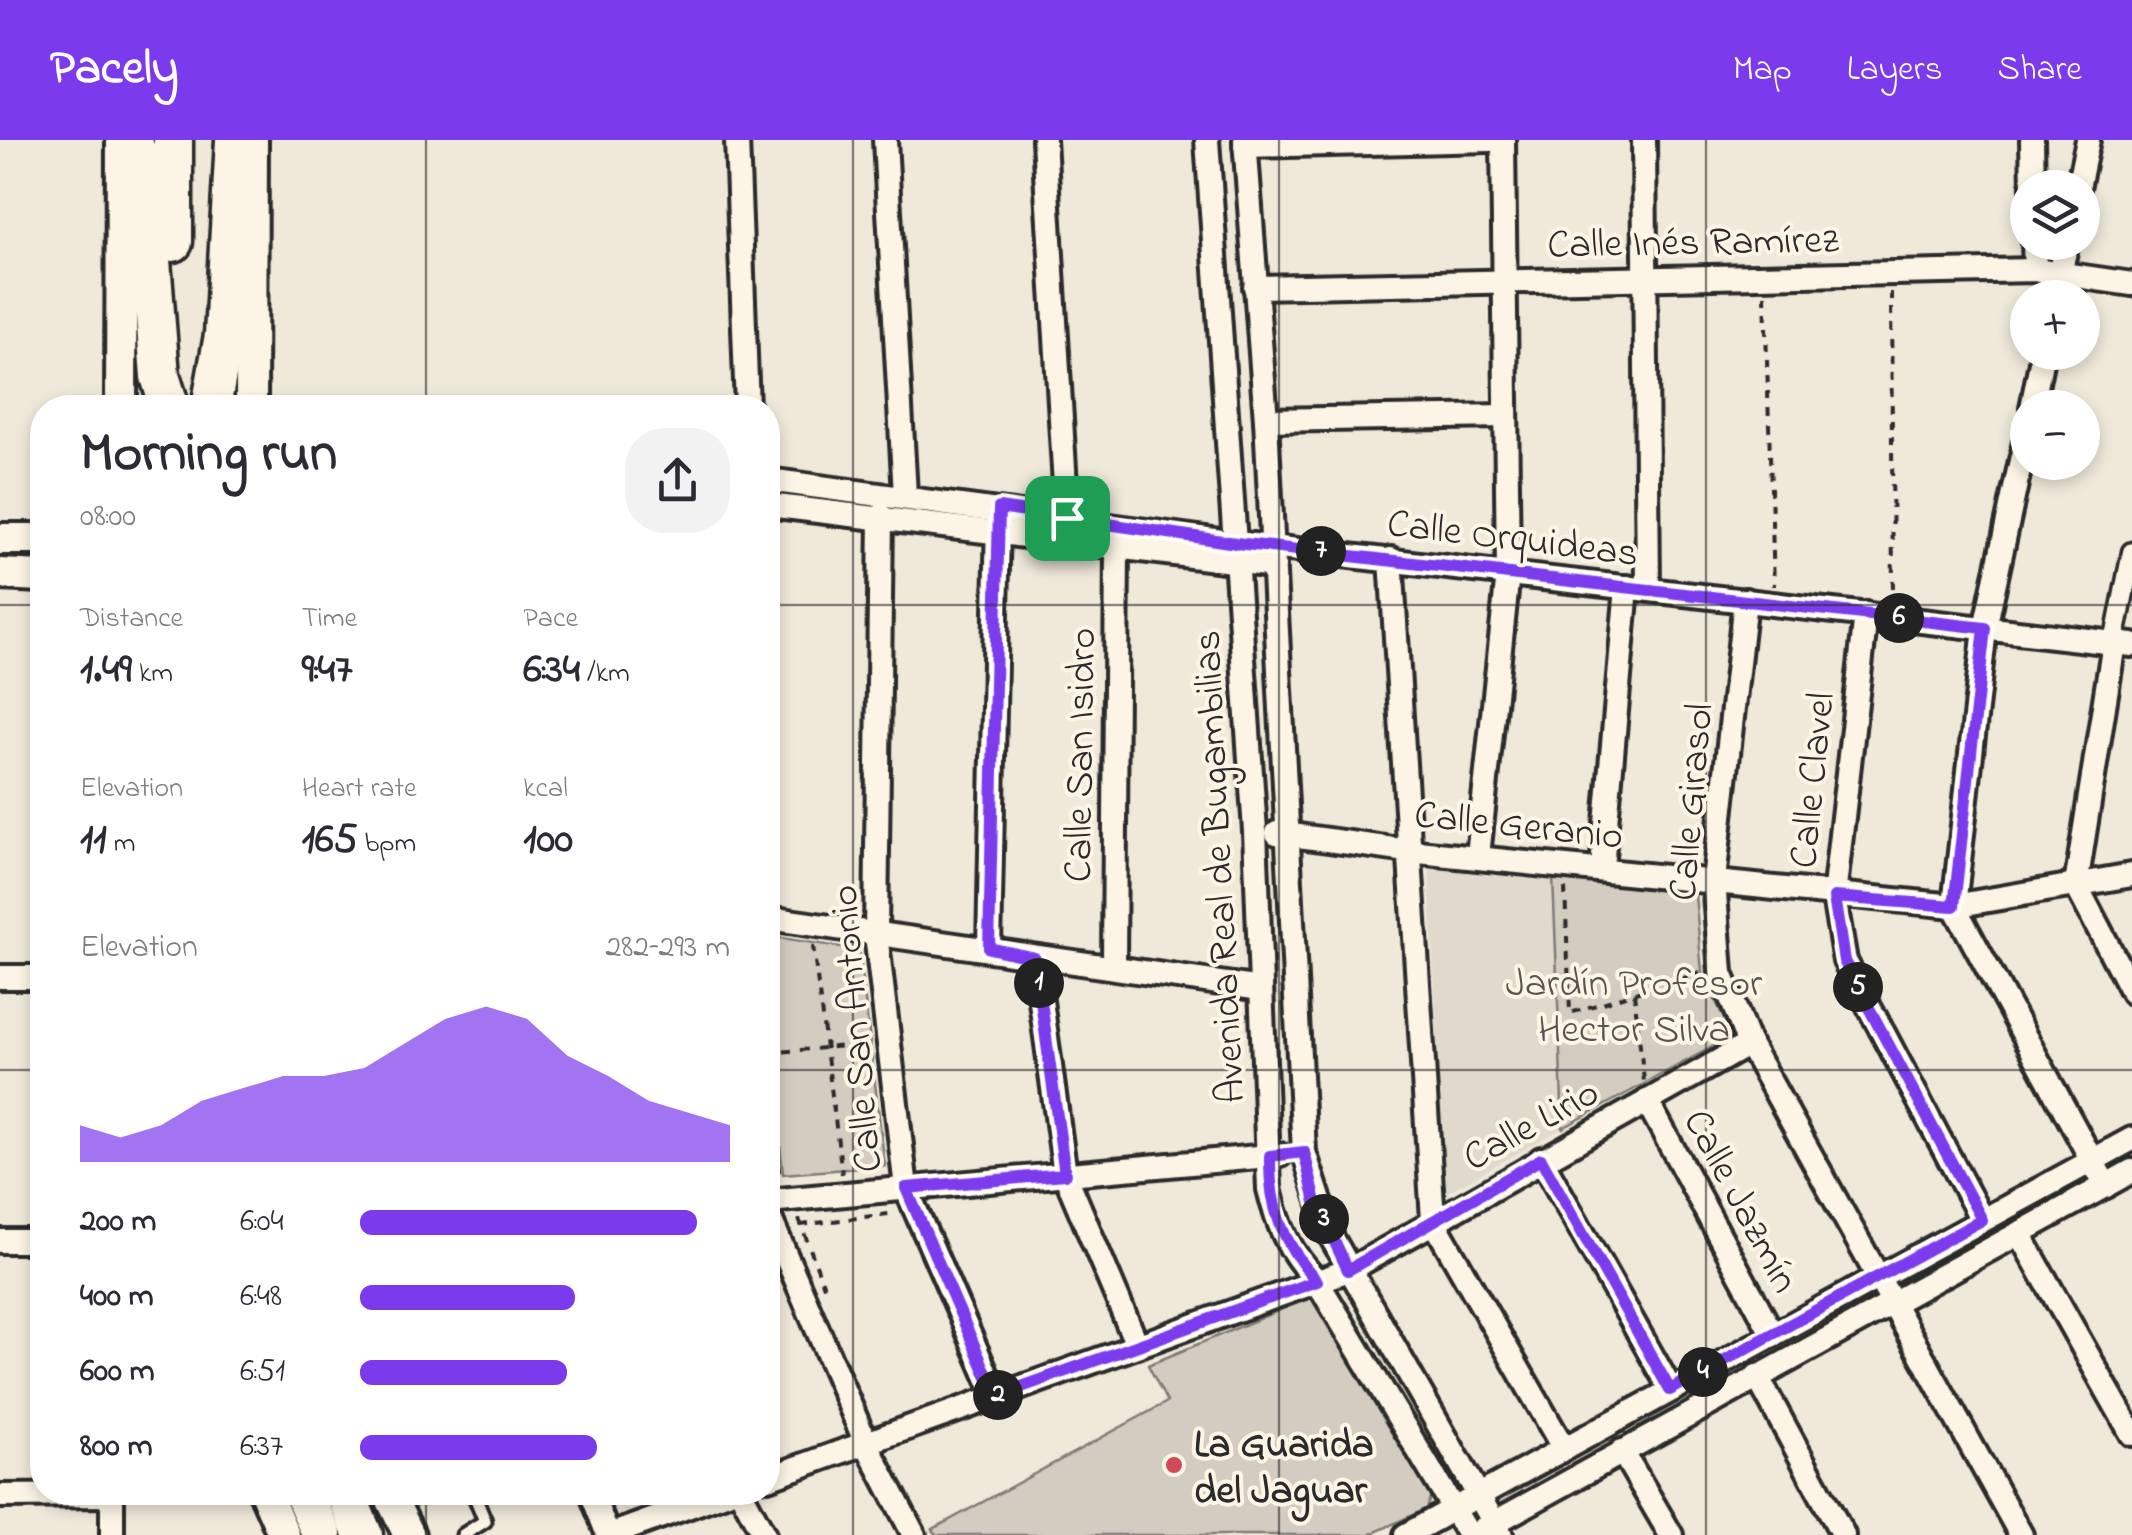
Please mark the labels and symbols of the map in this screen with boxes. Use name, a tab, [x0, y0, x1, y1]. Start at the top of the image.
street label: Calle Inés Ramírez	[1547, 212, 1839, 277]
pin	[1025, 476, 1110, 561]
street label: Calle Orquideas	[1384, 496, 1641, 585]
pin: 7	[1296, 526, 1346, 576]
pin: 6	[1874, 593, 1924, 643]
street label: Calle San Isidro	[1051, 627, 1114, 883]
street label: Avenida Real de Bugambilias	[1180, 629, 1263, 1105]
street label: Calle Clavel	[1776, 690, 1853, 871]
street label: Calle Girasol	[1655, 701, 1731, 904]
street label: Calle Geranio	[1411, 787, 1626, 868]
street label: Calle San Antonio	[817, 882, 900, 1175]
park label: Jardín Profesor Hector Silva	[1506, 956, 1763, 1061]
pin: 1	[1014, 958, 1064, 1008]
pin: 5	[1833, 962, 1883, 1012]
street label: Calle Lirio	[1453, 1065, 1611, 1188]
street label: Calle Jazmín	[1666, 1100, 1812, 1305]
pin: 3	[1299, 1194, 1349, 1244]
pin: 4	[1678, 1347, 1728, 1397]
pin: 2	[973, 1370, 1023, 1420]
place label: La Guarida del Jaguar	[1194, 1417, 1374, 1522]
marker: La Guarida del Jaguar	[1163, 1454, 1185, 1476]

